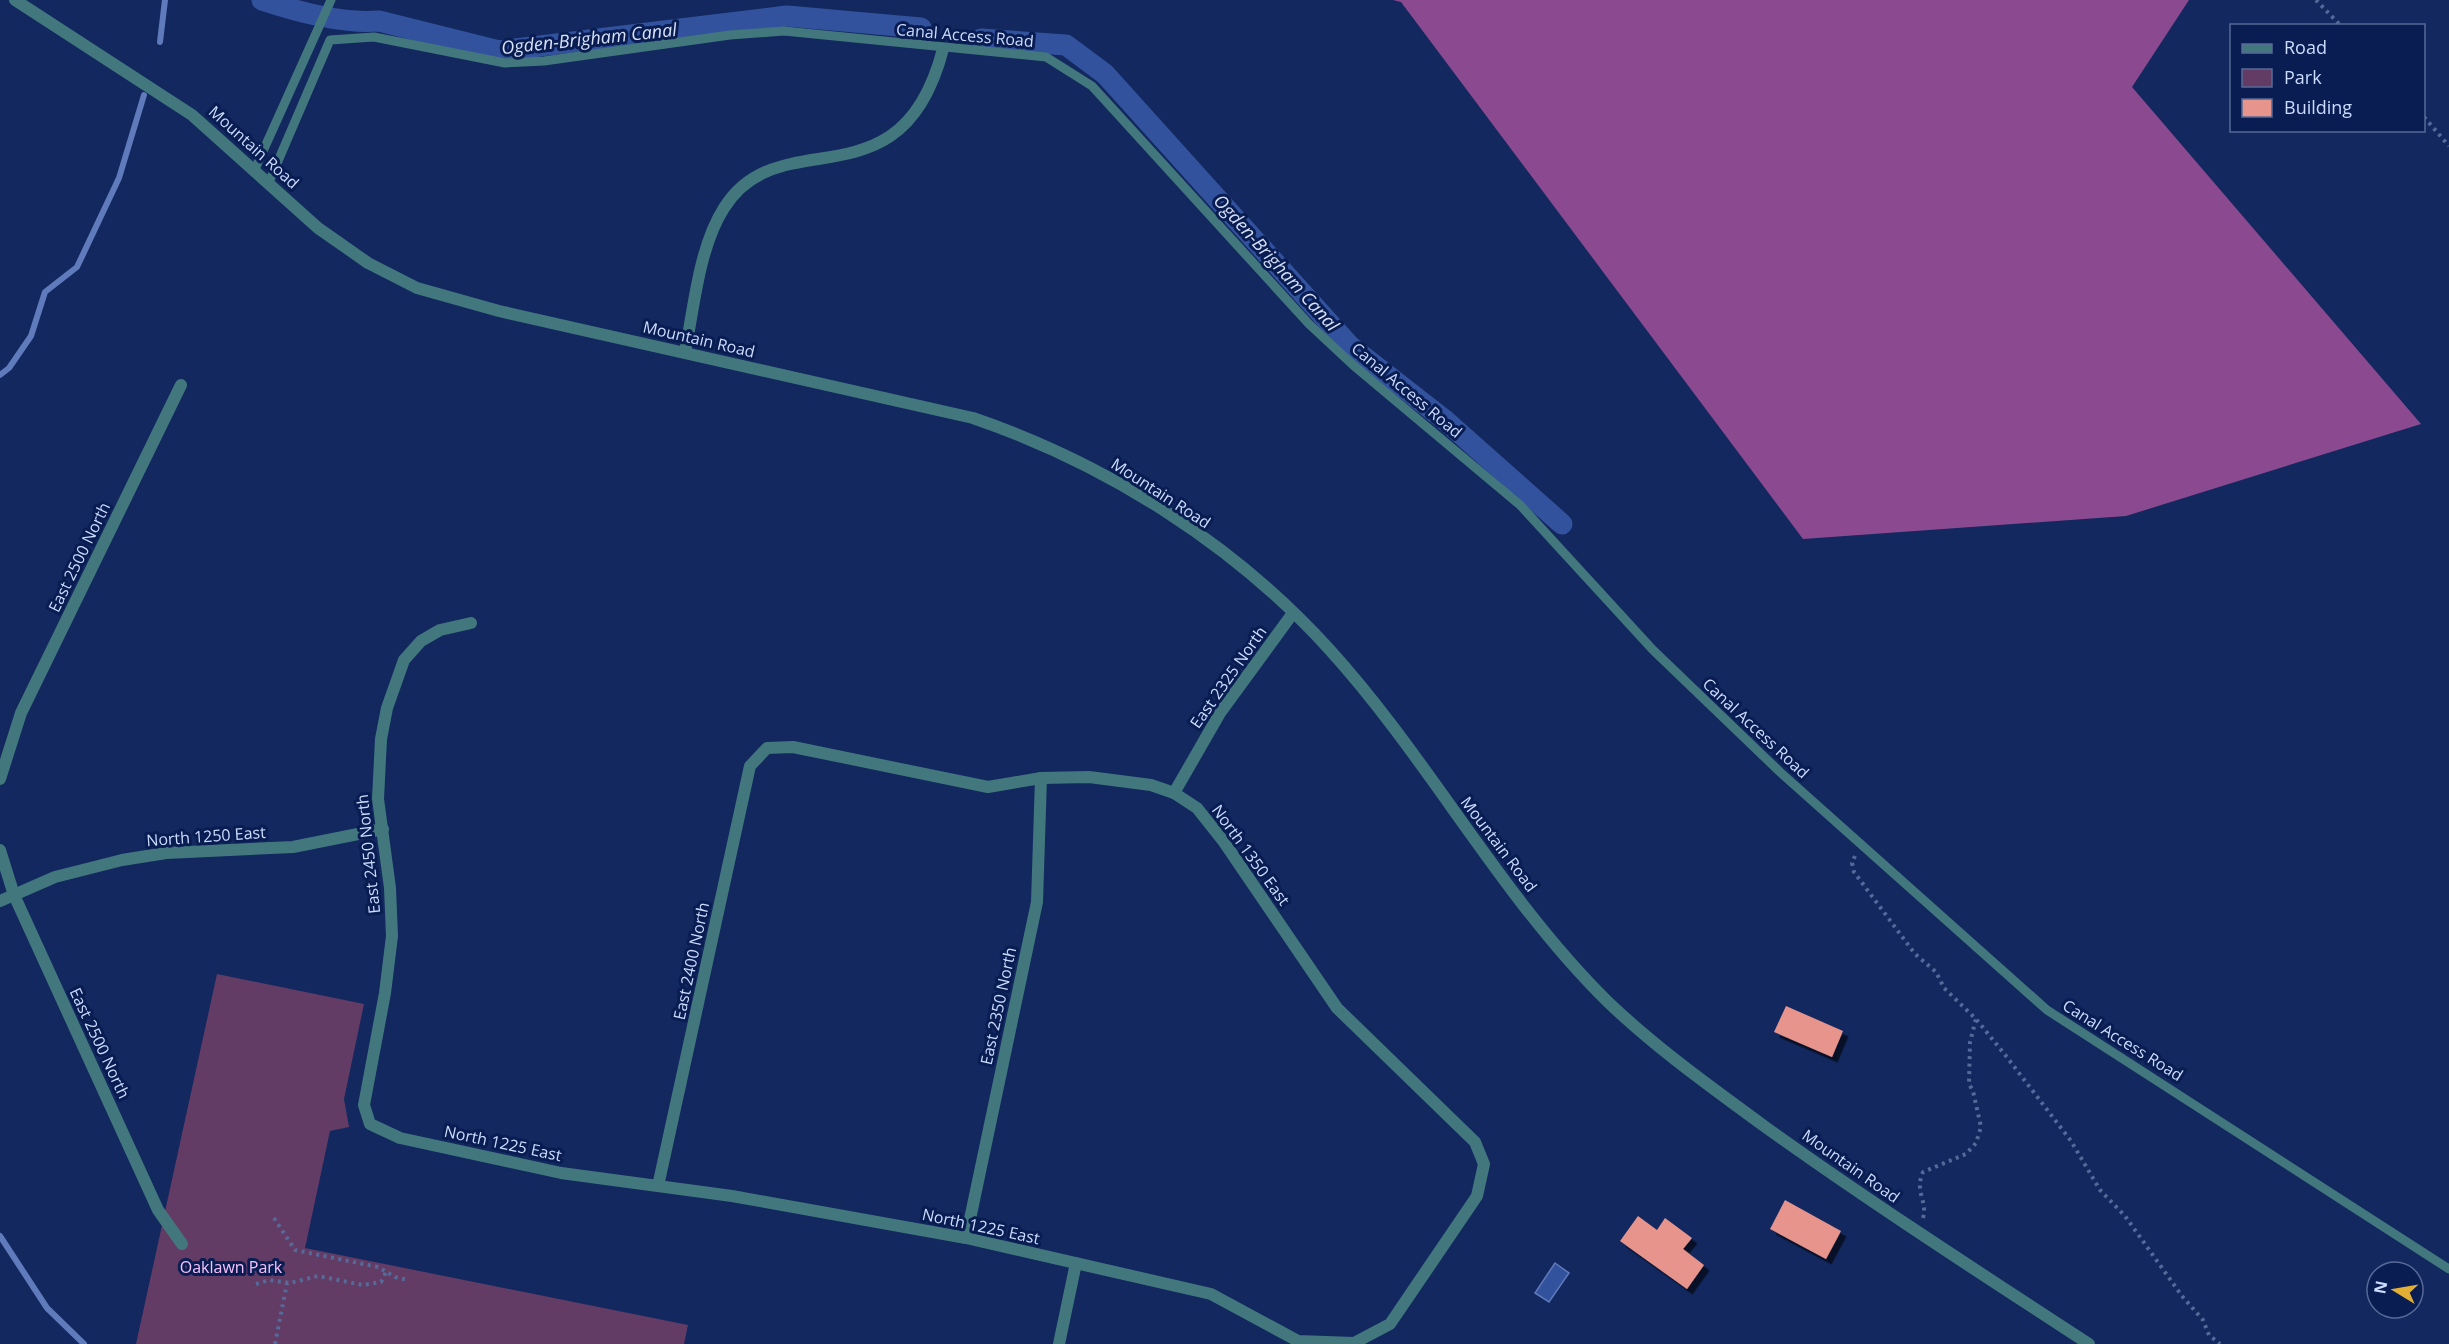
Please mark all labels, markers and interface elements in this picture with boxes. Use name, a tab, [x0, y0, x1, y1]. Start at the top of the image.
water label: Ogden-Brigham Canal	[500, 17, 678, 59]
street label: Canal Access Road	[895, 18, 1035, 52]
legend	[2230, 24, 2425, 132]
text: Road	[2284, 35, 2327, 59]
text: Park	[2284, 65, 2322, 89]
text: Building	[2284, 95, 2352, 119]
street label: Mountain Road	[204, 101, 304, 193]
water label: Ogden-Brigham Canal	[1209, 189, 1345, 336]
street label: Mountain Road	[641, 315, 757, 363]
street label: Canal Access Road	[1347, 337, 1467, 443]
street label: Mountain Road	[1107, 453, 1215, 533]
street label: East 2500 North	[43, 498, 115, 616]
street label: East 2325 North	[1185, 622, 1271, 732]
street label: Canal Access Road	[1698, 673, 1814, 783]
street label: Mountain Road	[1456, 792, 1542, 896]
street label: East 2450 North	[351, 793, 385, 915]
street label: North 1350 East	[1207, 800, 1295, 910]
street label: North 1250 East	[146, 821, 267, 851]
street label: East 2400 North	[668, 900, 714, 1022]
street label: East 2350 North	[975, 945, 1021, 1067]
street label: East 2500 North	[65, 984, 135, 1102]
street label: Canal Access Road	[2059, 994, 2187, 1086]
street label: North 1225 East	[442, 1120, 564, 1166]
street label: Mountain Road	[1798, 1124, 1904, 1208]
street label: North 1225 East	[920, 1203, 1042, 1249]
park label: Oaklawn Park	[180, 1256, 283, 1278]
north arrow	[2365, 1260, 2425, 1320]
text: N	[2368, 1279, 2392, 1296]

